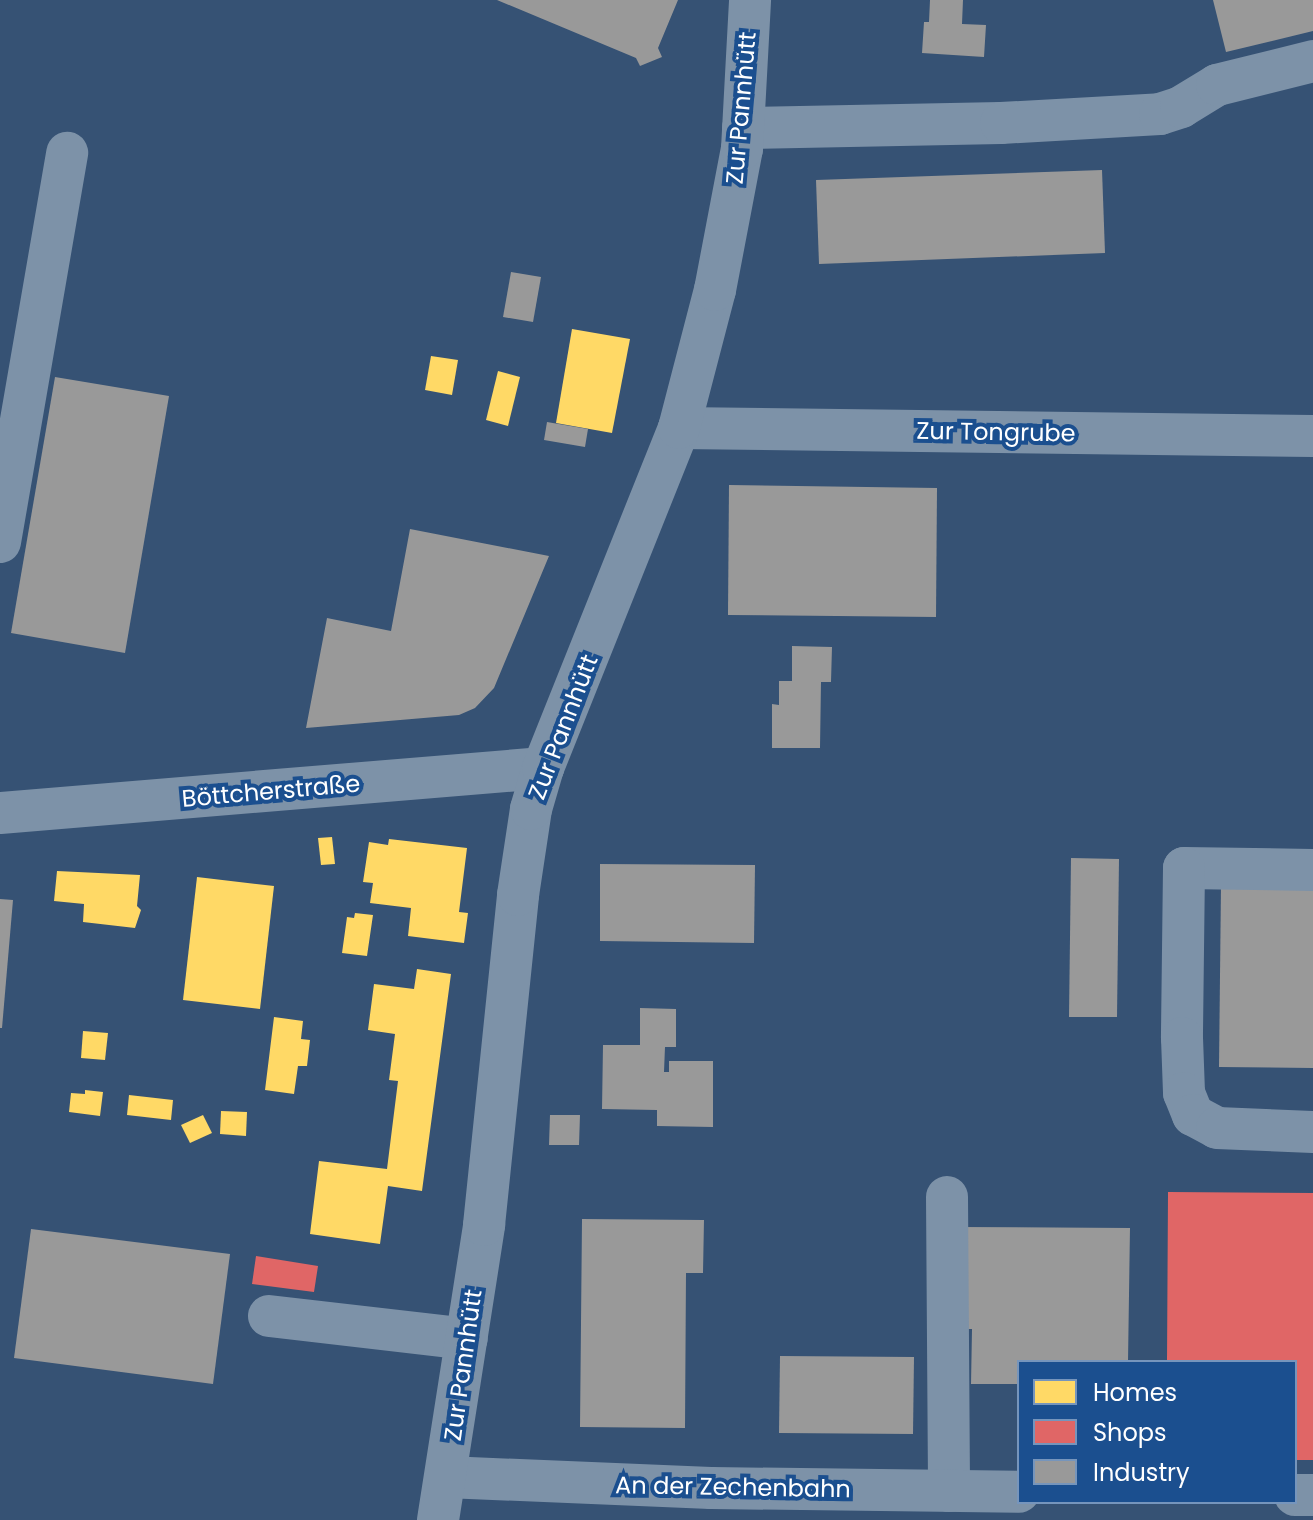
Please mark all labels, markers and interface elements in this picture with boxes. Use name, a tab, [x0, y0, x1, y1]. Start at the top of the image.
street label: Zur Pannhütt	[720, 31, 762, 185]
street label: Zur Tongrube	[916, 416, 1076, 448]
street label: Zur Pannhütt	[522, 651, 604, 803]
street label: Böttcherstraße	[181, 769, 361, 813]
street label: Zur Pannhütt	[438, 1287, 488, 1443]
legend	[1017, 1360, 1297, 1504]
text: Homes	[1093, 1376, 1177, 1409]
text: Shops	[1093, 1416, 1167, 1449]
text: Industry	[1093, 1456, 1190, 1489]
street label: An der Zechenbahn	[615, 1471, 851, 1503]

